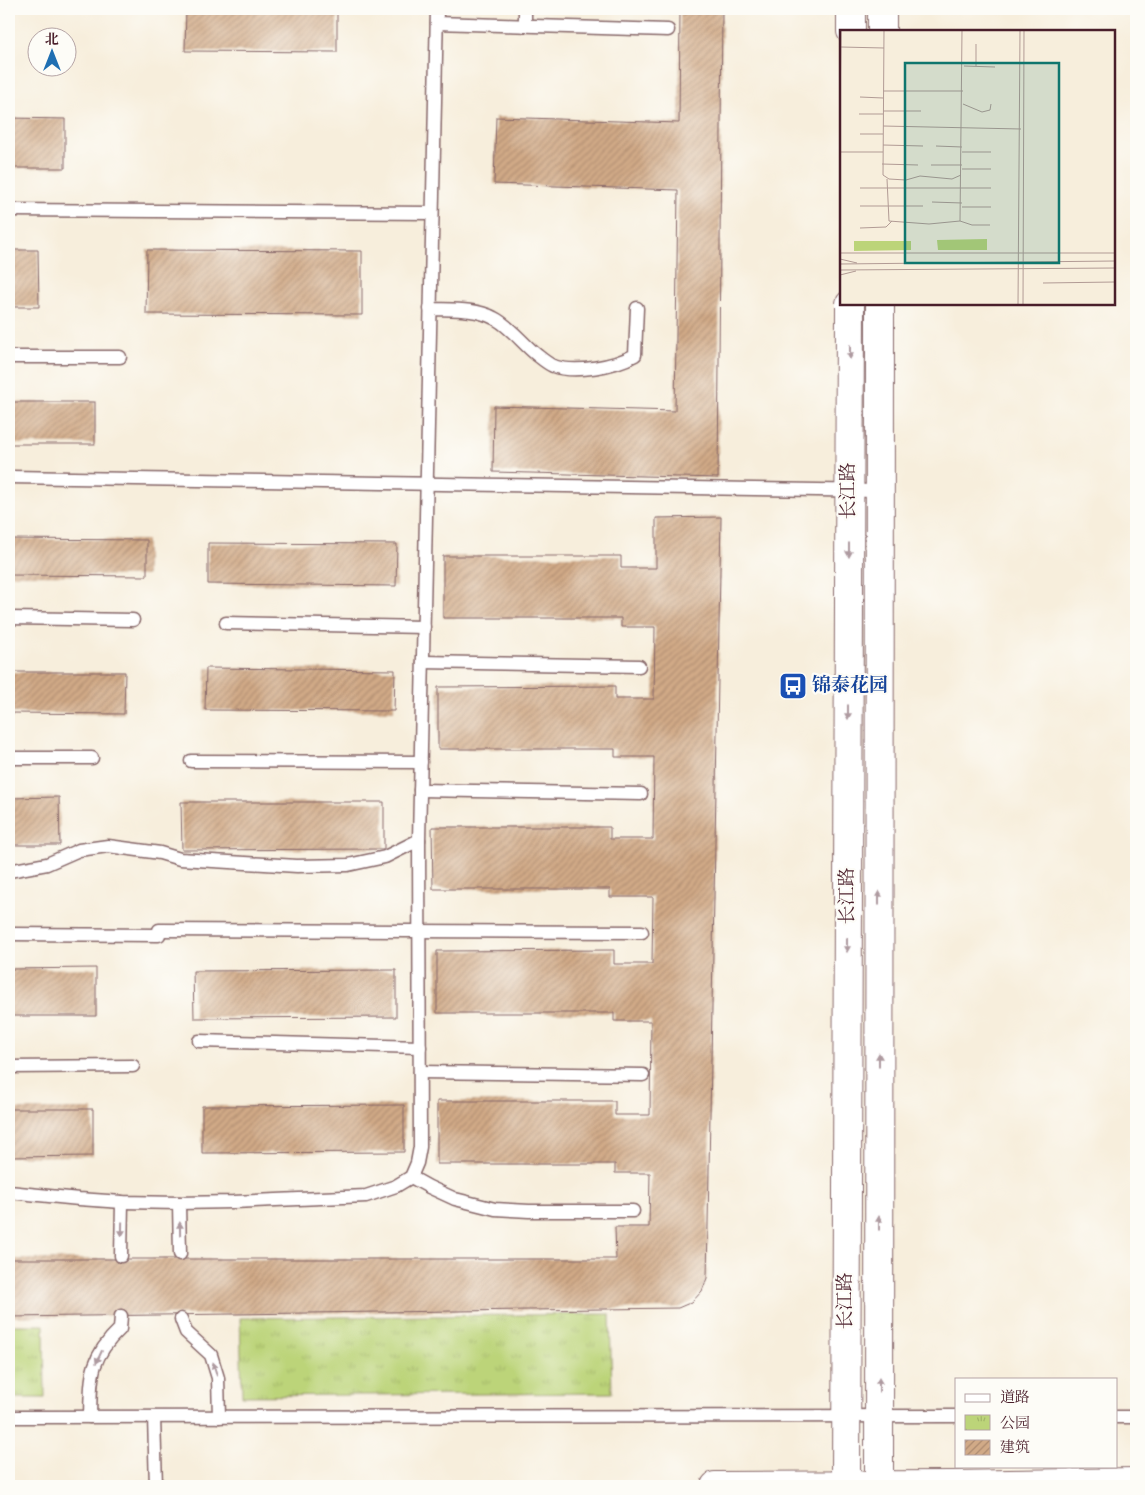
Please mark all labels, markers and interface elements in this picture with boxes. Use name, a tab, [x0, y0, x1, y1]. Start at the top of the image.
north arrow	[28, 28, 78, 78]
inset map	[840, 30, 1115, 305]
text: 北	[45, 32, 59, 47]
one-way arrow	[846, 345, 854, 361]
street label: 长江路	[838, 462, 859, 520]
one-way arrow	[845, 542, 853, 558]
bus stop icon: 锦泰花园	[778, 671, 808, 701]
place label: 锦泰花园	[812, 674, 888, 696]
one-way arrow	[844, 705, 852, 721]
street label: 长江路	[837, 867, 858, 925]
one-way arrow	[875, 889, 883, 905]
one-way arrow	[843, 937, 851, 953]
one-way arrow	[875, 1052, 883, 1068]
one-way arrow	[875, 1214, 883, 1230]
one-way arrow	[176, 1220, 184, 1236]
one-way arrow	[118, 1221, 126, 1237]
street label: 长江路	[835, 1272, 856, 1330]
one-way arrow	[94, 1350, 103, 1365]
one-way arrow	[211, 1361, 219, 1376]
one-way arrow	[875, 1377, 883, 1393]
legend	[955, 1378, 1118, 1468]
text: 道路	[1000, 1389, 1030, 1406]
text: 公园	[1000, 1415, 1030, 1432]
text: 建筑	[1000, 1439, 1030, 1456]

